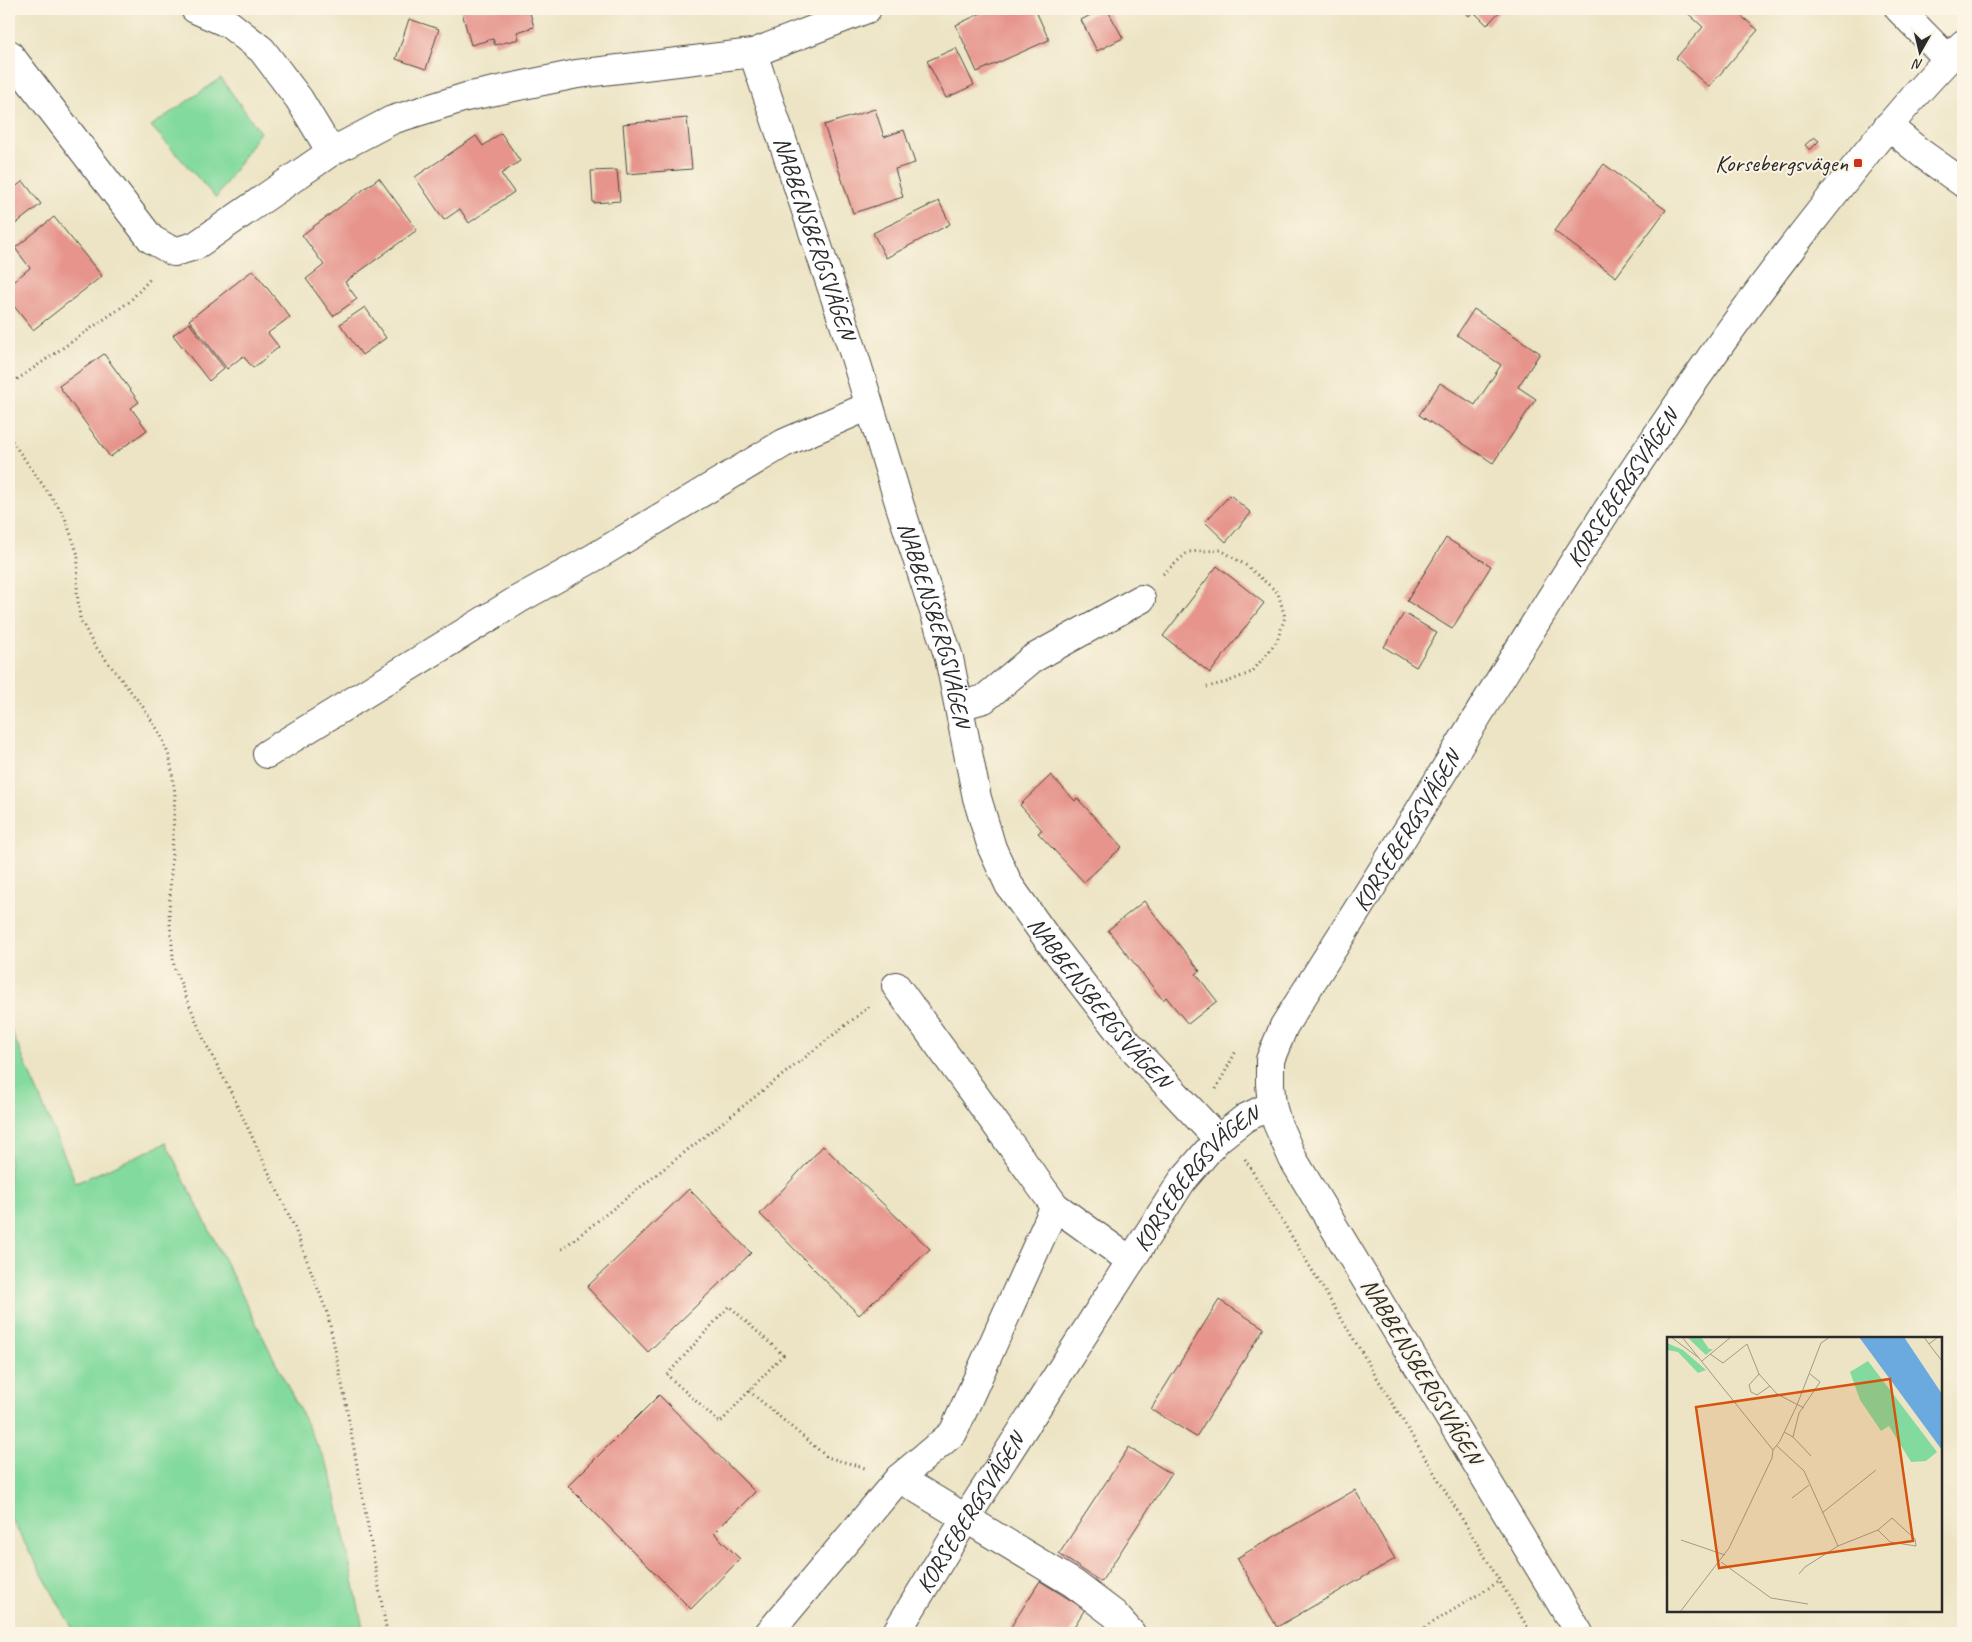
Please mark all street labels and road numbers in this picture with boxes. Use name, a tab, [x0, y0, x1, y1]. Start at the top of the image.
street label: NABBENSBERGSVÄGEN	[767, 133, 864, 346]
street label: KORSEBERGSVÄGEN	[1560, 401, 1687, 573]
street label: NABBENSBERGSVÄGEN	[891, 518, 978, 733]
street label: KORSEBERGSVÄGEN	[1346, 742, 1469, 916]
street label: NABBENSBERGSVÄGEN	[1021, 911, 1180, 1097]
street label: KORSEBERGSVÄGEN	[1126, 1097, 1266, 1257]
street label: NABBENSBERGSVÄGEN	[1355, 1273, 1491, 1472]
street label: KORSEBERGSVÄGEN	[909, 1425, 1033, 1598]

